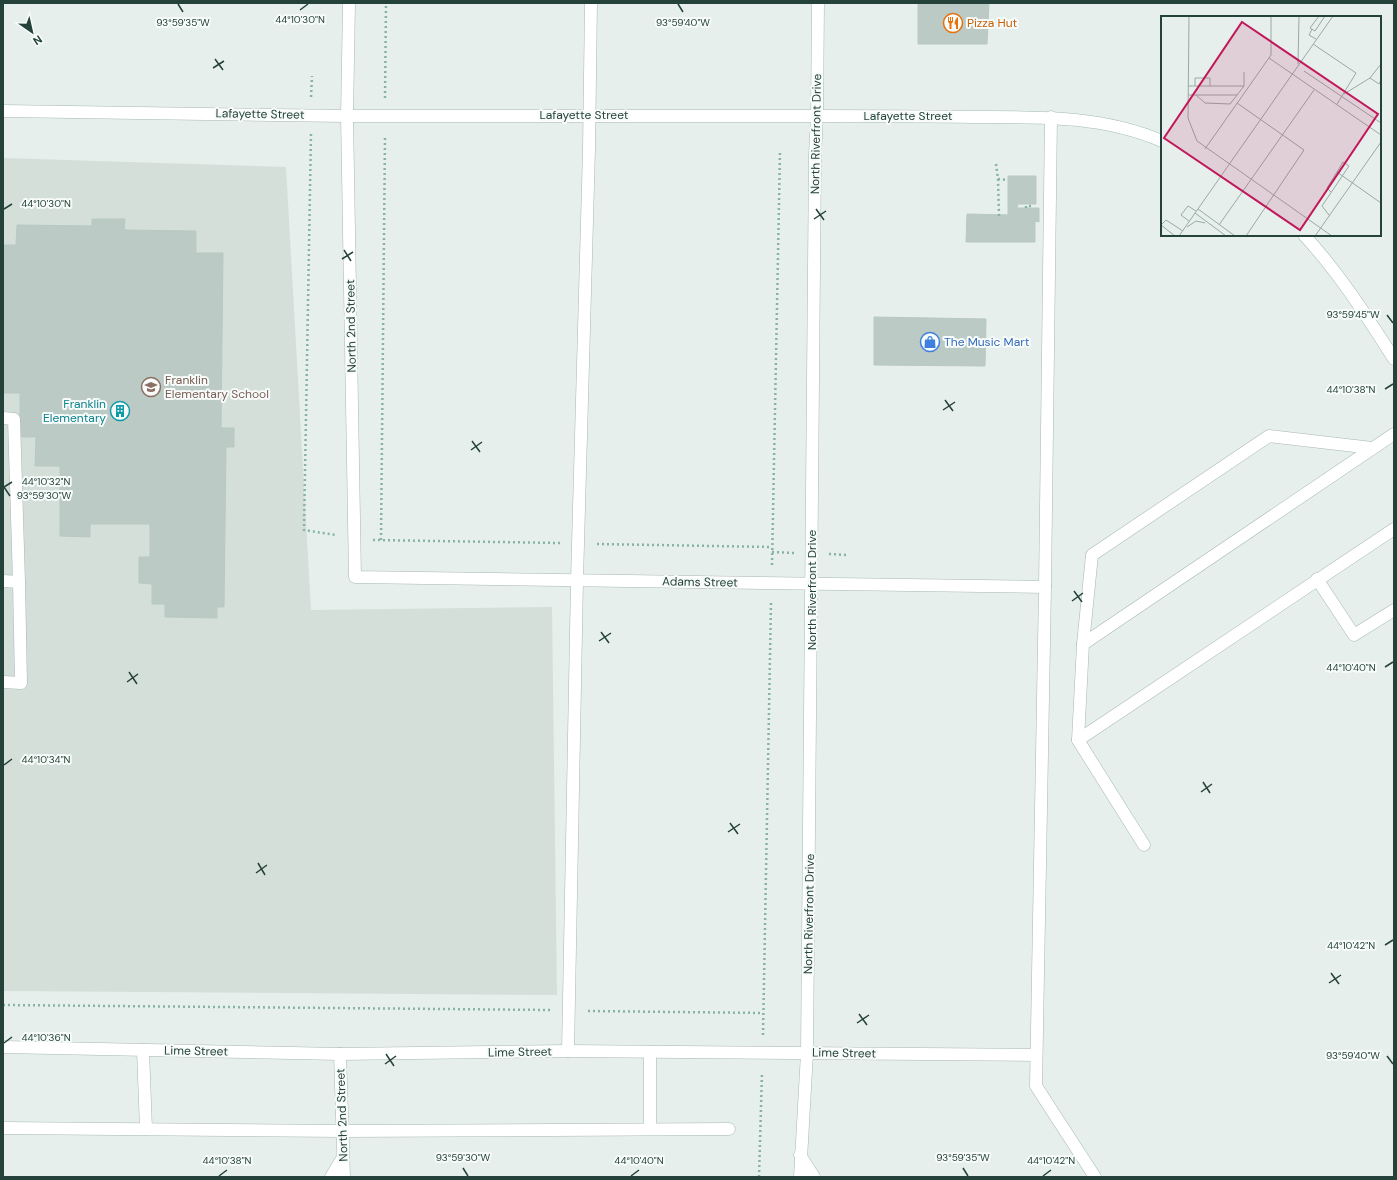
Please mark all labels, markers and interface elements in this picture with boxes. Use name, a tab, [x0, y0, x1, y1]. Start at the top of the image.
north arrow	[12, 12, 52, 52]
restaurant icon: Pizza Hut	[942, 12, 964, 34]
text: 44°10'30"N	[275, 13, 325, 26]
place label: Pizza Hut	[967, 15, 1018, 31]
text: 93°59'35"W	[156, 16, 210, 29]
text: 93°59'40"W	[656, 16, 710, 29]
inset map	[1161, 16, 1381, 236]
text: N	[30, 32, 45, 48]
street label: North Riverfront Drive	[807, 73, 825, 194]
street label: Lafayette Street	[215, 105, 305, 123]
street label: Lafayette Street	[539, 107, 629, 123]
street label: Lafayette Street	[863, 108, 953, 124]
text: 44°10'30"N	[21, 197, 71, 210]
street label: North 2nd Street	[342, 279, 360, 373]
text: 93°59'45"W	[1326, 308, 1380, 321]
shop icon: The Music Mart	[919, 331, 941, 353]
place label: The Music Mart	[944, 334, 1030, 350]
place label: Franklin Elementary School	[165, 372, 269, 402]
school or university icon: Franklin Elementary School	[140, 376, 162, 398]
text: 44°10'38"N	[1327, 383, 1376, 396]
place label: Franklin Elementary	[43, 396, 106, 426]
building icon: Franklin Elementary	[109, 400, 131, 422]
text: 44°10'32"N	[22, 475, 70, 488]
text: 93°59'30"W	[17, 489, 72, 502]
street label: North Riverfront Drive	[804, 530, 820, 650]
street label: Adams Street	[662, 573, 738, 591]
text: 44°10'40"N	[1326, 661, 1376, 674]
text: 44°10'34"N	[22, 753, 71, 766]
street label: North Riverfront Drive	[800, 853, 818, 974]
text: 44°10'42"N	[1327, 939, 1375, 952]
text: 44°10'36"N	[21, 1031, 71, 1044]
street label: Lime Street	[164, 1042, 228, 1060]
street label: Lime Street	[488, 1043, 552, 1061]
street label: Lime Street	[812, 1044, 876, 1062]
text: 93°59'40"W	[1326, 1049, 1380, 1062]
street label: North 2nd Street	[332, 1068, 352, 1162]
text: 93°59'30"W	[436, 1151, 491, 1164]
text: 93°59'35"W	[936, 1151, 990, 1164]
text: 44°10'38"N	[203, 1154, 252, 1167]
text: 44°10'40"N	[614, 1154, 664, 1167]
text: 44°10'42"N	[1027, 1154, 1075, 1167]

